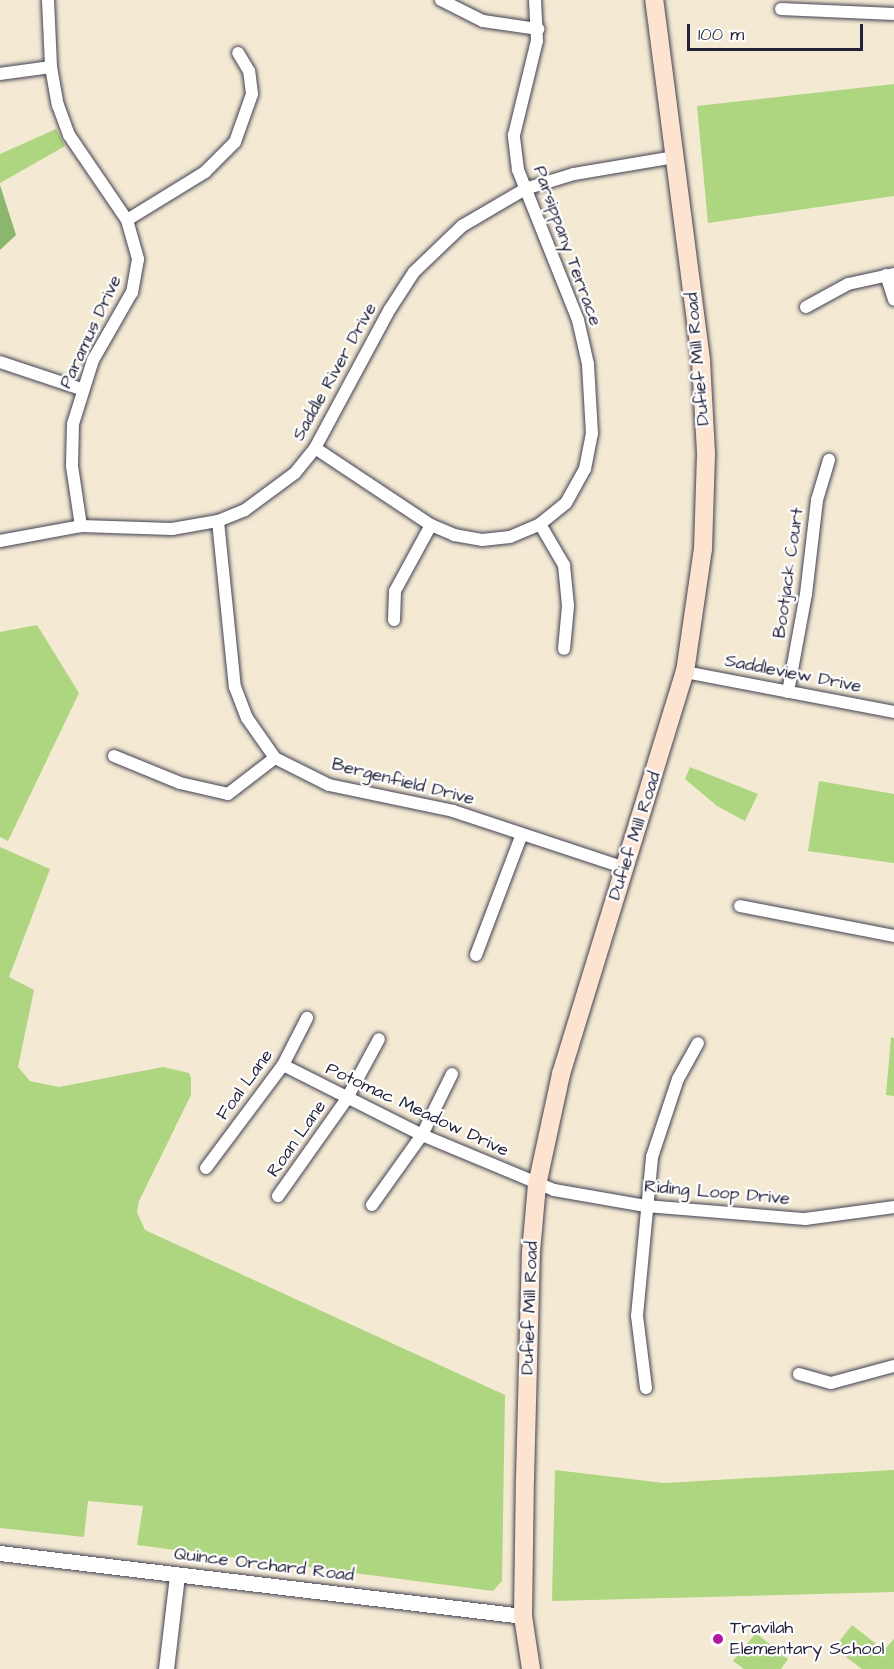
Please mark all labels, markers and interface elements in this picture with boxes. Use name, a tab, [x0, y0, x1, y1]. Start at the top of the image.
scale bar	[690, 12, 866, 50]
text: 100 m	[698, 22, 744, 47]
street label: Parsippany Terrace	[528, 163, 606, 329]
street label: Paramus Drive	[55, 272, 127, 392]
street label: Dufief Mill Road	[681, 291, 715, 427]
street label: Saddle River Drive	[288, 299, 382, 445]
street label: Bootjack Court	[769, 506, 809, 640]
street label: Saddleview Drive	[723, 650, 863, 698]
street label: Bergenfield Drive	[329, 754, 477, 810]
street label: Dufief Mill Road	[604, 769, 666, 903]
street label: Foal Lane	[212, 1045, 278, 1125]
street label: Potomac Meadow Drive	[322, 1058, 512, 1162]
street label: Roan Lane	[263, 1096, 331, 1182]
street label: Riding Loop Drive	[643, 1176, 791, 1210]
street label: Dufief Mill Road	[517, 1241, 543, 1375]
street label: Quince Orchard Road	[173, 1543, 355, 1587]
place label: Travilah Elementary School	[730, 1618, 884, 1660]
marker: Travilah Elementary School	[711, 1632, 725, 1646]

